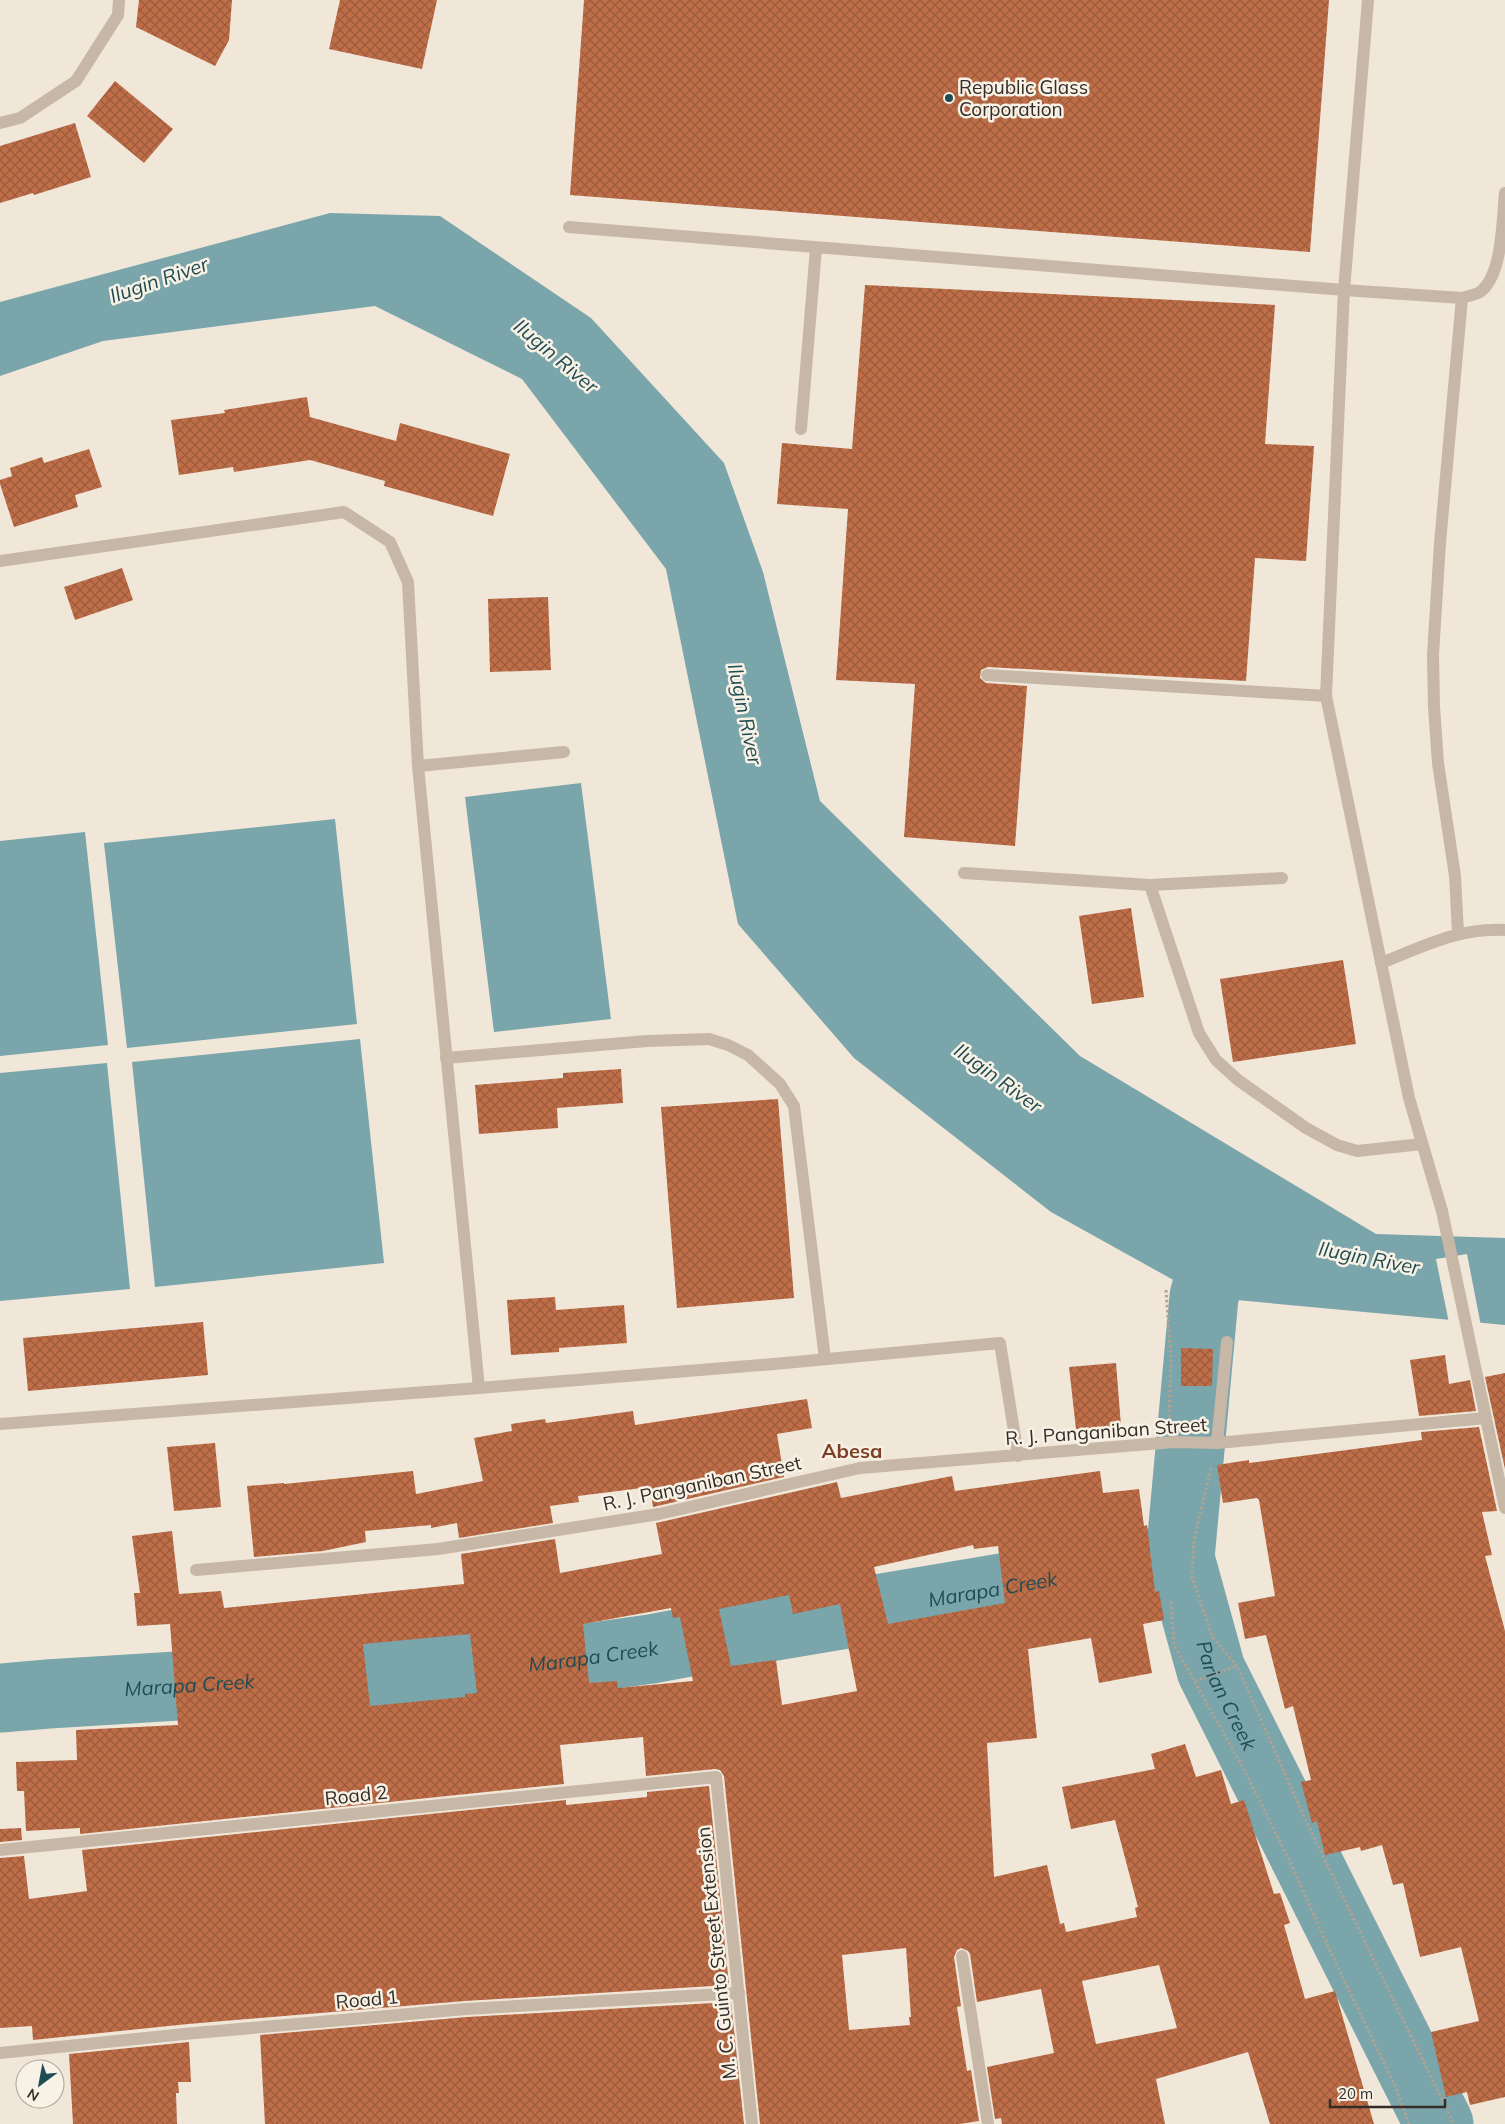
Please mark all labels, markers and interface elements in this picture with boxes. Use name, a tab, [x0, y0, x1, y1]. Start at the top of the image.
place label: Republic Glass Corporation	[959, 75, 1088, 121]
marker: Republic Glass Corporation	[943, 92, 955, 104]
water label: Ilugin River	[106, 251, 212, 308]
water label: Ilugin River	[509, 313, 604, 399]
water label: Ilugin River	[723, 661, 769, 767]
water label: Ilugin River	[950, 1037, 1048, 1118]
water label: Ilugin River	[1316, 1235, 1422, 1280]
street label: R. J. Panganiban Street	[1004, 1412, 1208, 1450]
district label: Abesa	[822, 1438, 882, 1463]
street label: R. J. Panganiban Street	[601, 1450, 804, 1516]
water label: Marapa Creek	[926, 1566, 1060, 1612]
water label: Marapa Creek	[528, 1635, 661, 1676]
water label: Parian Creek	[1191, 1638, 1263, 1755]
water label: Marapa Creek	[124, 1668, 256, 1701]
street label: Road 2	[323, 1780, 389, 1810]
street label: M. C. Guinto Street Extension	[691, 1826, 741, 2080]
street label: Road 1	[335, 1984, 399, 2014]
north arrow	[15, 2059, 65, 2109]
scale bar	[1330, 2076, 1445, 2108]
text: 20 m	[1338, 2084, 1373, 2103]
text: N	[24, 2085, 42, 2105]

